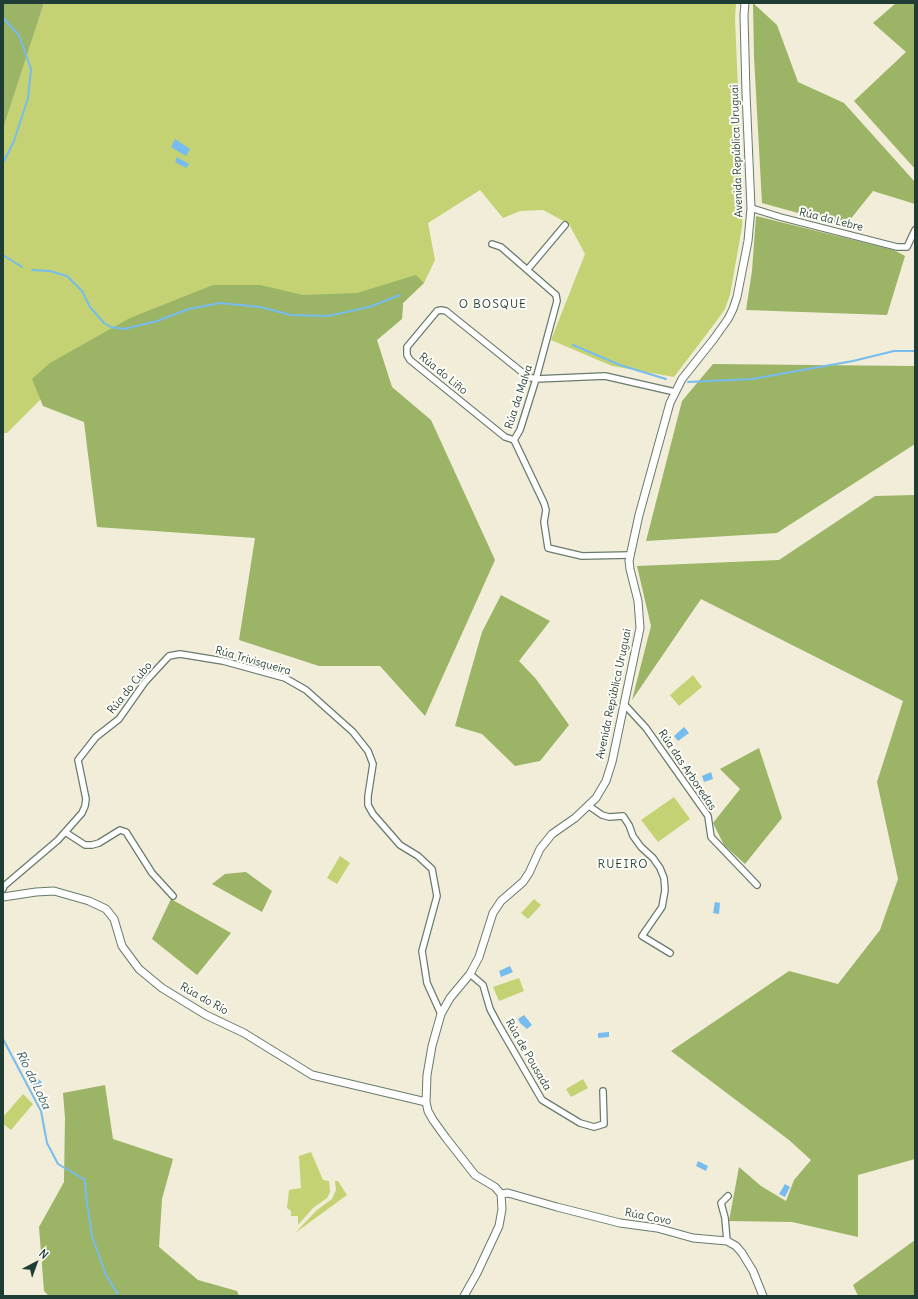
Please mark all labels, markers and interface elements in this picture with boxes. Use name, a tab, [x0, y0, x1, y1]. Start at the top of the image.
street label: Avenida República Uruguai	[728, 84, 746, 218]
street label: Rúa da Lebre	[798, 206, 864, 234]
district label: O BOSQUE	[459, 298, 527, 312]
street label: Rúa do Liño	[416, 350, 470, 398]
street label: Rúa da Malva	[502, 363, 536, 431]
street label: Avenida República Uruguai	[594, 628, 634, 760]
street label: Rúa Trivisqueira	[213, 644, 293, 678]
street label: Rúa do Cubo	[105, 659, 155, 717]
street label: Rúa das Arboredas	[655, 727, 719, 813]
district label: RUEIRO	[598, 858, 648, 872]
street label: Rúa do Río	[178, 980, 230, 1018]
street label: Rúa de Pousada	[502, 1017, 554, 1093]
water label: Río da Loba	[13, 1048, 53, 1112]
street label: Rúa Covo	[624, 1206, 672, 1228]
north arrow	[16, 1243, 56, 1283]
text: N	[36, 1246, 51, 1262]

